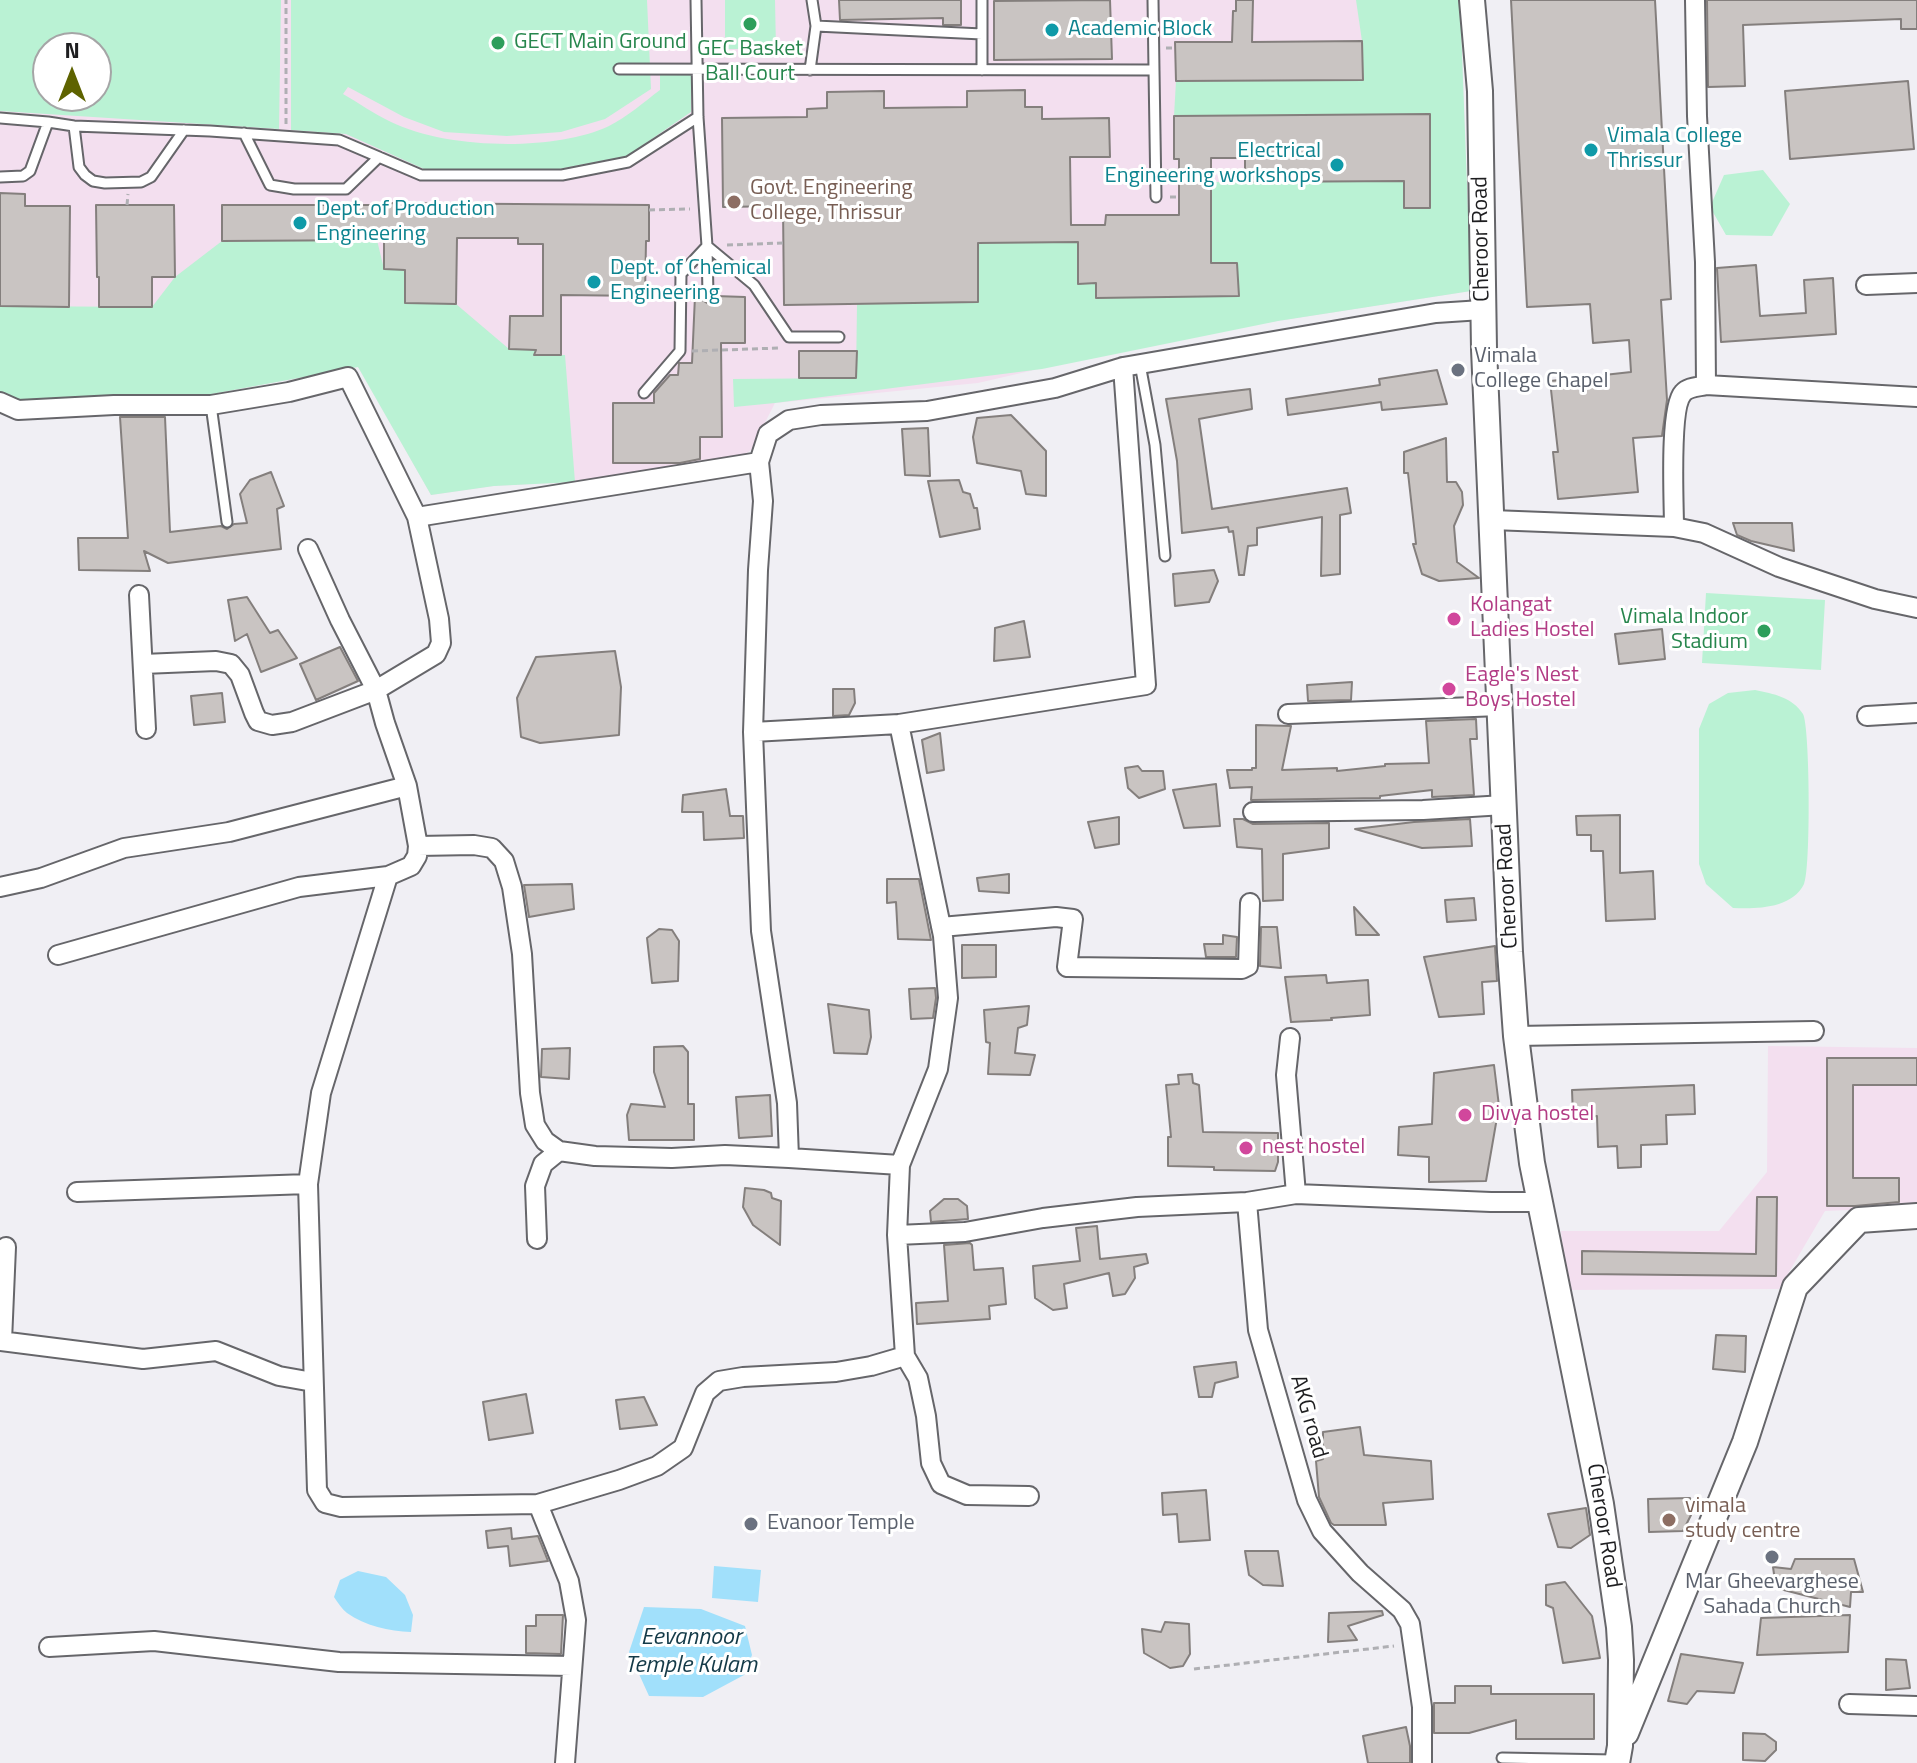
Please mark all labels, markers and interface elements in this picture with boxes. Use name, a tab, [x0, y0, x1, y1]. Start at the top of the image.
marker: GEC Basket Ball Court	[741, 15, 759, 33]
place label: Academic Block	[1068, 17, 1212, 43]
marker: Academic Block	[1043, 21, 1061, 39]
place label: GECT Main Ground	[514, 30, 687, 56]
north arrow	[32, 32, 112, 112]
text: N	[64, 33, 80, 67]
marker: GECT Main Ground	[489, 34, 507, 52]
place label: GEC Basket Ball Court	[697, 37, 803, 88]
place label: Vimala College Thrissur	[1607, 124, 1742, 176]
place label: Electrical Engineering workshops	[1105, 139, 1321, 190]
marker: Vimala College Thrissur	[1582, 141, 1600, 159]
marker: Electrical Engineering workshops	[1328, 156, 1346, 174]
place label: Govt. Engineering College, Thrissur	[750, 176, 913, 228]
street label: Cheroor Road	[1468, 176, 1496, 302]
marker: Govt. Engineering College, Thrissur	[725, 193, 743, 211]
place label: Dept. of Production Engineering	[316, 197, 495, 248]
marker: Dept. of Production Engineering	[291, 214, 309, 232]
place label: Dept. of Chemical Engineering	[610, 256, 772, 308]
marker: Dept. of Chemical Engineering	[585, 273, 603, 291]
place label: Vimala College Chapel	[1474, 344, 1608, 396]
marker: Vimala College Chapel	[1449, 361, 1467, 379]
place label: Kolangat Ladies Hostel	[1470, 593, 1595, 644]
place label: Vimala Indoor Stadium	[1620, 605, 1748, 656]
marker: Kolangat Ladies Hostel	[1445, 610, 1463, 628]
marker: Vimala Indoor Stadium	[1755, 622, 1773, 640]
place label: Eagle's Nest Boys Hostel	[1465, 663, 1579, 714]
marker: Eagle's Nest Boys Hostel	[1440, 680, 1458, 698]
street label: Cheroor Road	[1492, 823, 1524, 949]
place label: Divya hostel	[1481, 1102, 1594, 1128]
marker: Divya hostel	[1456, 1106, 1474, 1124]
place label: nest hostel	[1262, 1135, 1365, 1161]
marker: nest hostel	[1237, 1139, 1255, 1157]
street label: AKG road	[1284, 1372, 1332, 1462]
street label: Cheroor Road	[1580, 1462, 1626, 1590]
place label: vimala study centre	[1685, 1494, 1800, 1546]
place label: Evanoor Temple	[767, 1511, 915, 1537]
marker: vimala study centre	[1660, 1511, 1678, 1529]
marker: Evanoor Temple	[742, 1515, 760, 1533]
marker: Mar Gheevarghese Sahada Church	[1763, 1548, 1781, 1566]
place label: Mar Gheevarghese Sahada Church	[1685, 1570, 1859, 1622]
water label: Eevannoor Temple Kulam	[625, 1624, 757, 1680]

